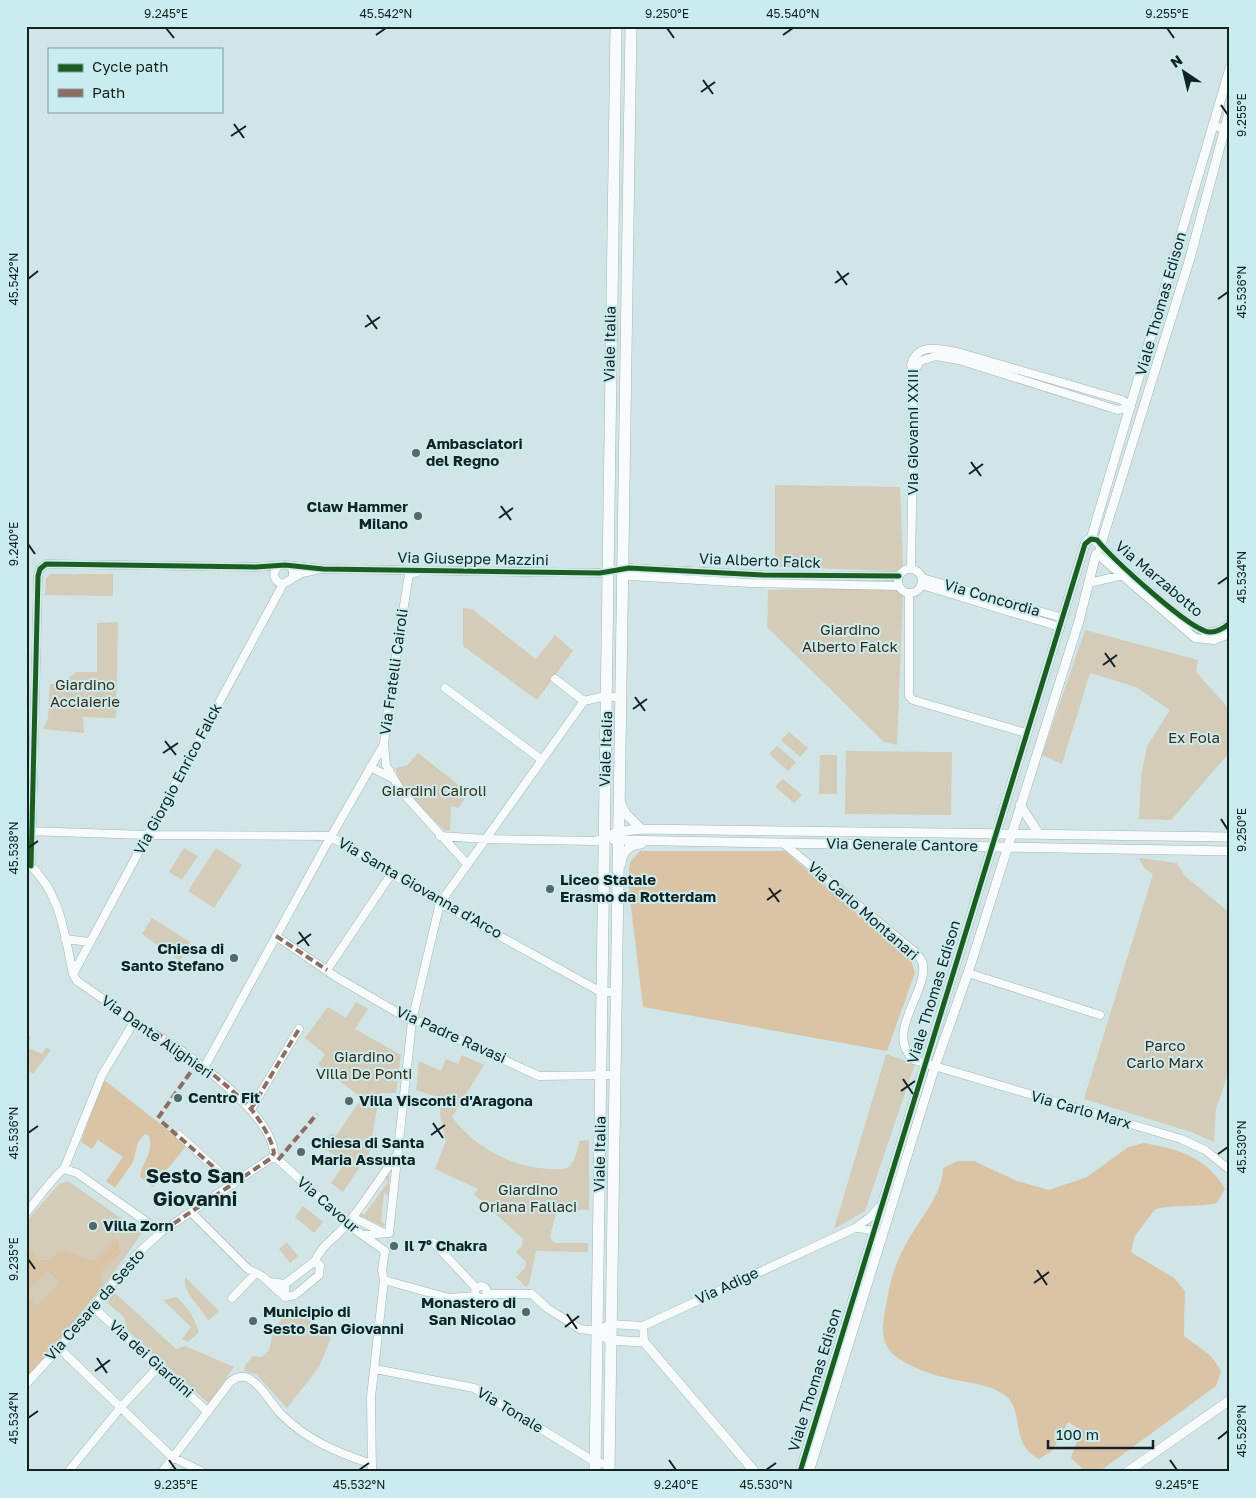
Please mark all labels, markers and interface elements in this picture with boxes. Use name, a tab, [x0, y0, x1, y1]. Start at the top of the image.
text: 9.245°E	[144, 6, 188, 21]
text: 45.542°N	[360, 6, 412, 21]
text: 9.250°E	[645, 6, 689, 21]
text: 45.540°N	[766, 6, 820, 21]
text: 9.255°E	[1145, 6, 1189, 21]
legend	[48, 48, 222, 112]
north arrow	[1158, 48, 1208, 98]
text: N	[1167, 51, 1185, 71]
text: Cycle path	[92, 57, 168, 75]
text: Path	[92, 83, 125, 101]
text: 9.255°E	[1234, 93, 1249, 137]
street label: Viale Thomas Edison	[1131, 230, 1189, 378]
text: 45.542°N	[6, 253, 21, 305]
text: 45.536°N	[1234, 266, 1249, 318]
street label: Viale Italia	[599, 306, 619, 382]
street label: Via Giovanni XXIII	[903, 369, 921, 495]
place label: Ambasciatori del Regno	[426, 434, 523, 469]
marker: Ambasciatori del Regno	[410, 447, 422, 459]
place label: Claw Hammer Milano	[307, 497, 408, 532]
marker: Claw Hammer Milano	[412, 510, 424, 522]
text: 9.240°E	[6, 522, 21, 566]
street label: Via Marzabotto	[1112, 536, 1207, 620]
street label: Via Giuseppe Mazzini	[397, 548, 549, 568]
street label: Via Alberto Falck	[699, 549, 822, 571]
text: 45.534°N	[1234, 551, 1249, 603]
street label: Via Concordia	[942, 575, 1042, 619]
street label: Via Fratelli Cairoli	[375, 607, 411, 736]
park label: Giardino Alberto Falck	[802, 620, 898, 655]
park label: Giardino Acciaierie	[50, 675, 120, 710]
street label: Via Giorgio Enrico Falck	[129, 699, 225, 857]
street label: Viale Italia	[595, 711, 615, 787]
park label: Ex Fola	[1168, 728, 1220, 746]
park label: Giardini Cairoli	[381, 781, 487, 799]
text: 9.250°E	[1234, 808, 1249, 852]
text: 45.538°N	[6, 822, 21, 874]
street label: Via Santa Giovanna d'Arco	[335, 833, 506, 942]
street label: Via Generale Cantore	[826, 834, 978, 854]
street label: Via Carlo Montanari	[804, 857, 923, 963]
place label: Liceo Statale Erasmo da Rotterdam	[560, 870, 716, 905]
marker: Liceo Statale Erasmo da Rotterdam	[544, 883, 556, 895]
street label: Viale Thomas Edison	[903, 918, 963, 1066]
place label: Chiesa di Santo Stefano	[121, 939, 224, 974]
marker: Chiesa di Santo Stefano	[228, 952, 240, 964]
street label: Via Dante Alighieri	[98, 991, 217, 1082]
street label: Via Padre Ravasi	[394, 1002, 509, 1066]
park label: Parco Carlo Marx	[1126, 1036, 1204, 1071]
park label: Giardino Villa De Ponti	[316, 1047, 412, 1082]
street label: Via Carlo Marx	[1029, 1086, 1134, 1132]
place label: Centro Fit	[188, 1088, 260, 1106]
place label: Villa Visconti d'Aragona	[359, 1091, 533, 1109]
marker: Centro Fit	[172, 1092, 184, 1104]
marker: Villa Visconti d'Aragona	[343, 1095, 355, 1107]
text: 45.536°N	[6, 1107, 21, 1159]
street label: Viale Italia	[589, 1116, 609, 1192]
text: 45.530°N	[1234, 1120, 1249, 1174]
place label: Chiesa di Santa Maria Assunta	[311, 1133, 424, 1168]
marker: Chiesa di Santa Maria Assunta	[295, 1146, 307, 1158]
district label: Sesto San Giovanni	[146, 1163, 244, 1210]
street label: Via Cavour	[294, 1172, 364, 1236]
park label: Giardino Oriana Fallaci	[479, 1180, 577, 1215]
place label: Villa Zorn	[103, 1216, 174, 1234]
marker: Villa Zorn	[87, 1220, 99, 1232]
place label: Il 7° Chakra	[404, 1236, 487, 1254]
text: 9.235°E	[6, 1237, 21, 1281]
marker: Il 7° Chakra	[388, 1240, 400, 1252]
street label: Via Cesare da Sesto	[41, 1245, 148, 1364]
street label: Via Adige	[692, 1263, 761, 1307]
place label: Monastero di San Nicolao	[421, 1293, 516, 1328]
place label: Municipio di Sesto San Giovanni	[263, 1302, 404, 1337]
marker: Monastero di San Nicolao	[520, 1306, 532, 1318]
street label: Viale Thomas Edison	[784, 1306, 844, 1454]
marker: Municipio di Sesto San Giovanni	[247, 1315, 259, 1327]
street label: Via dei Giardini	[106, 1316, 198, 1401]
street label: Via Tonale	[474, 1382, 547, 1436]
text: 45.534°N	[6, 1392, 21, 1444]
text: 45.528°N	[1234, 1405, 1249, 1457]
scale bar	[1048, 1418, 1154, 1450]
text: 100 m	[1056, 1425, 1099, 1443]
text: 9.235°E	[154, 1477, 198, 1492]
text: 45.532°N	[333, 1477, 385, 1492]
text: 9.240°E	[654, 1477, 698, 1492]
text: 45.530°N	[739, 1477, 793, 1492]
text: 9.245°E	[1155, 1477, 1199, 1492]

